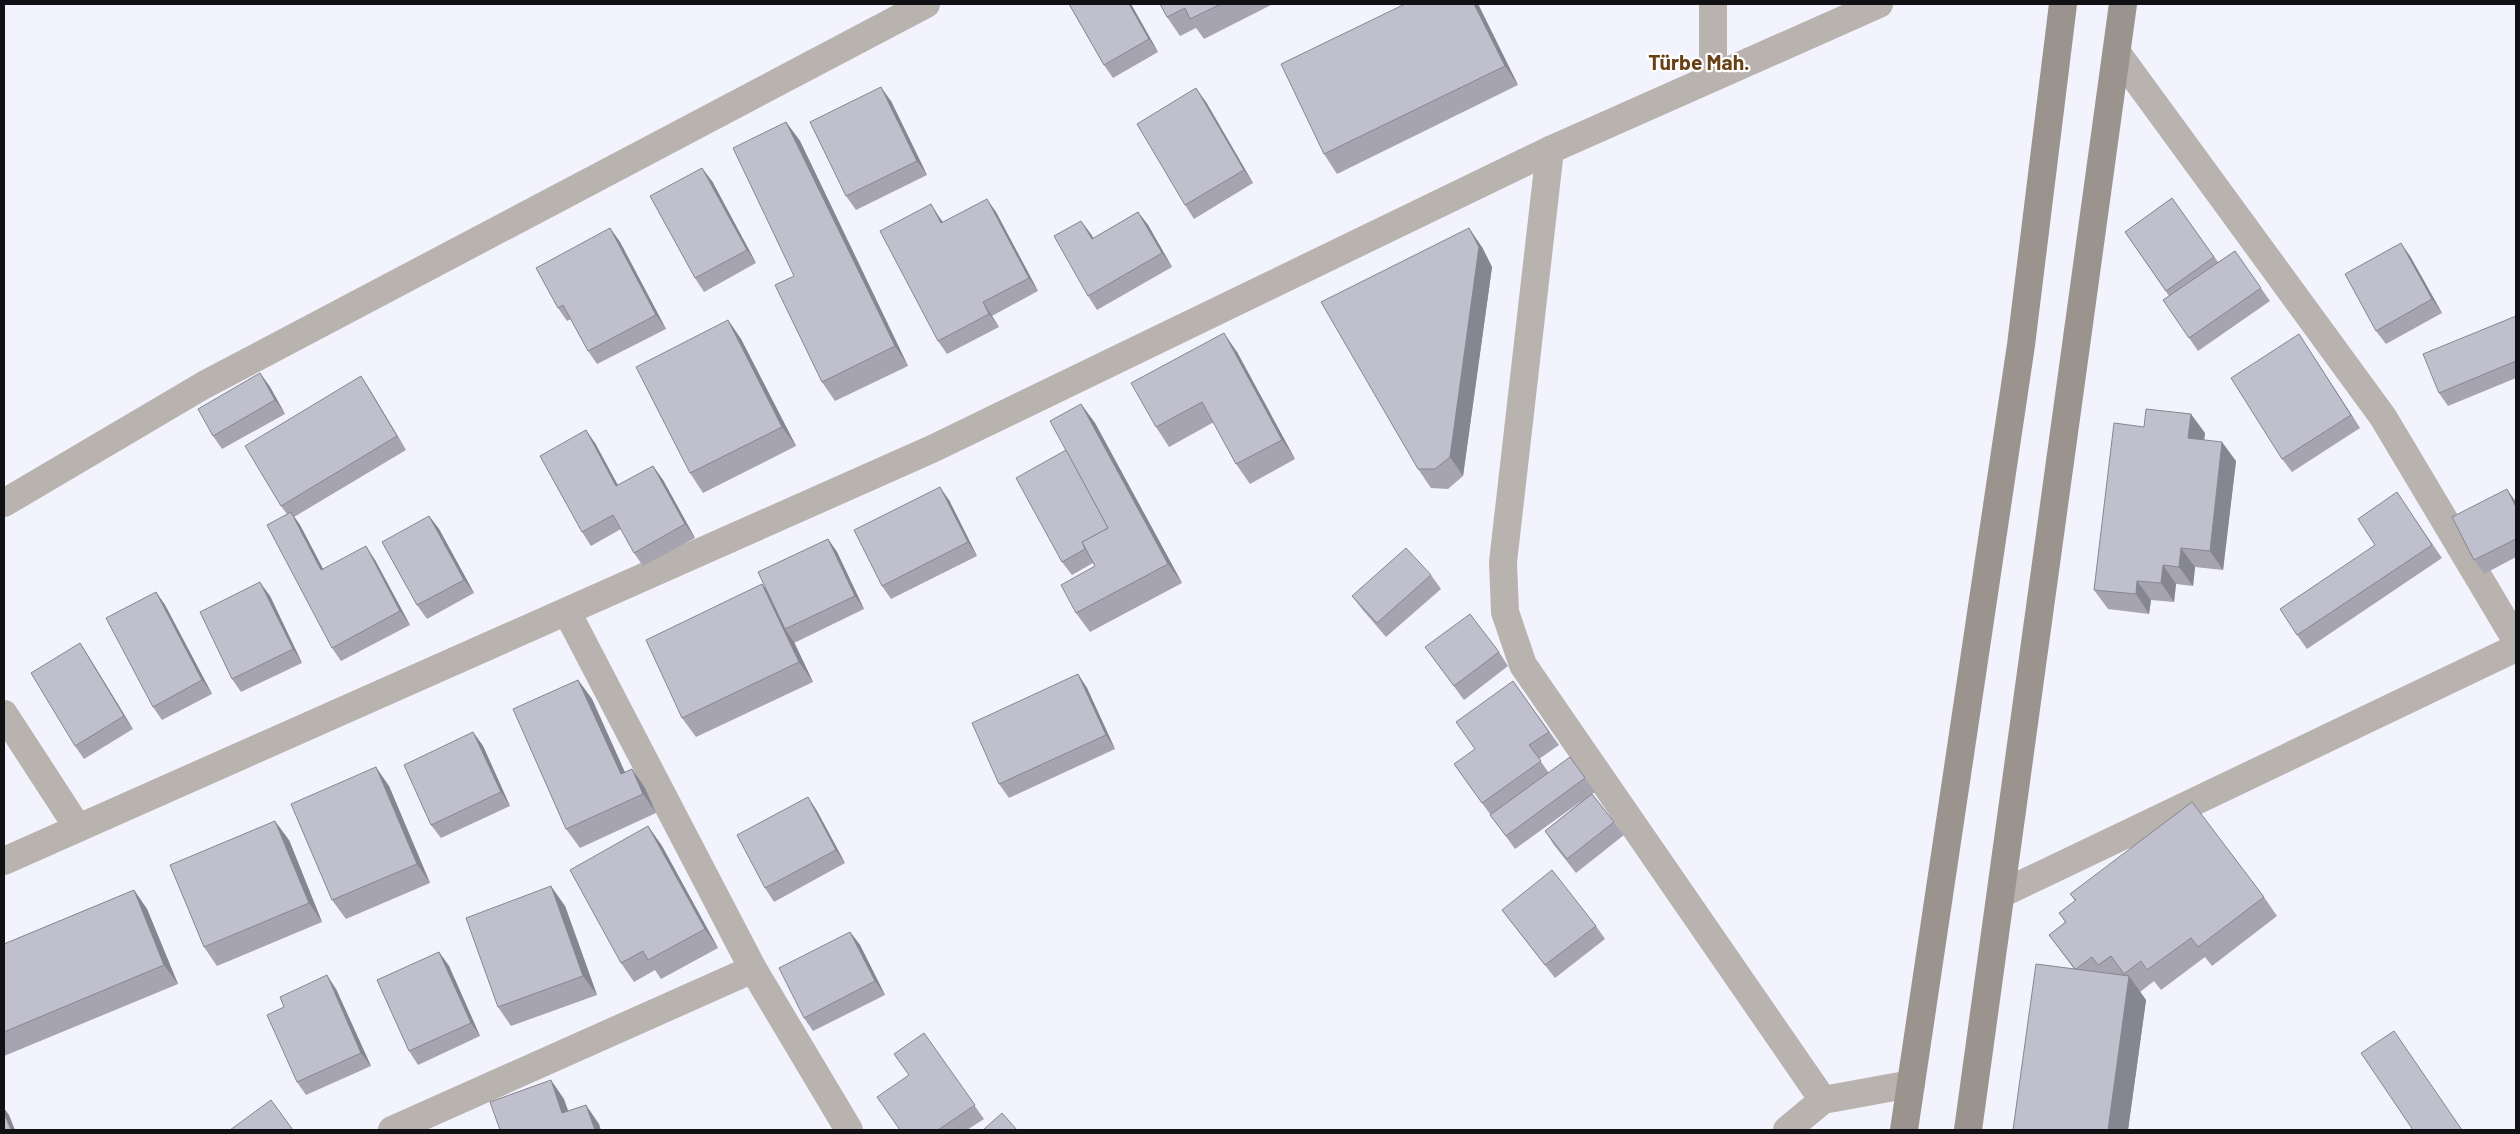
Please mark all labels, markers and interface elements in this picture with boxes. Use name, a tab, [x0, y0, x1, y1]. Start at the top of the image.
district label: Türbe Mah.	[1648, 49, 1750, 74]

